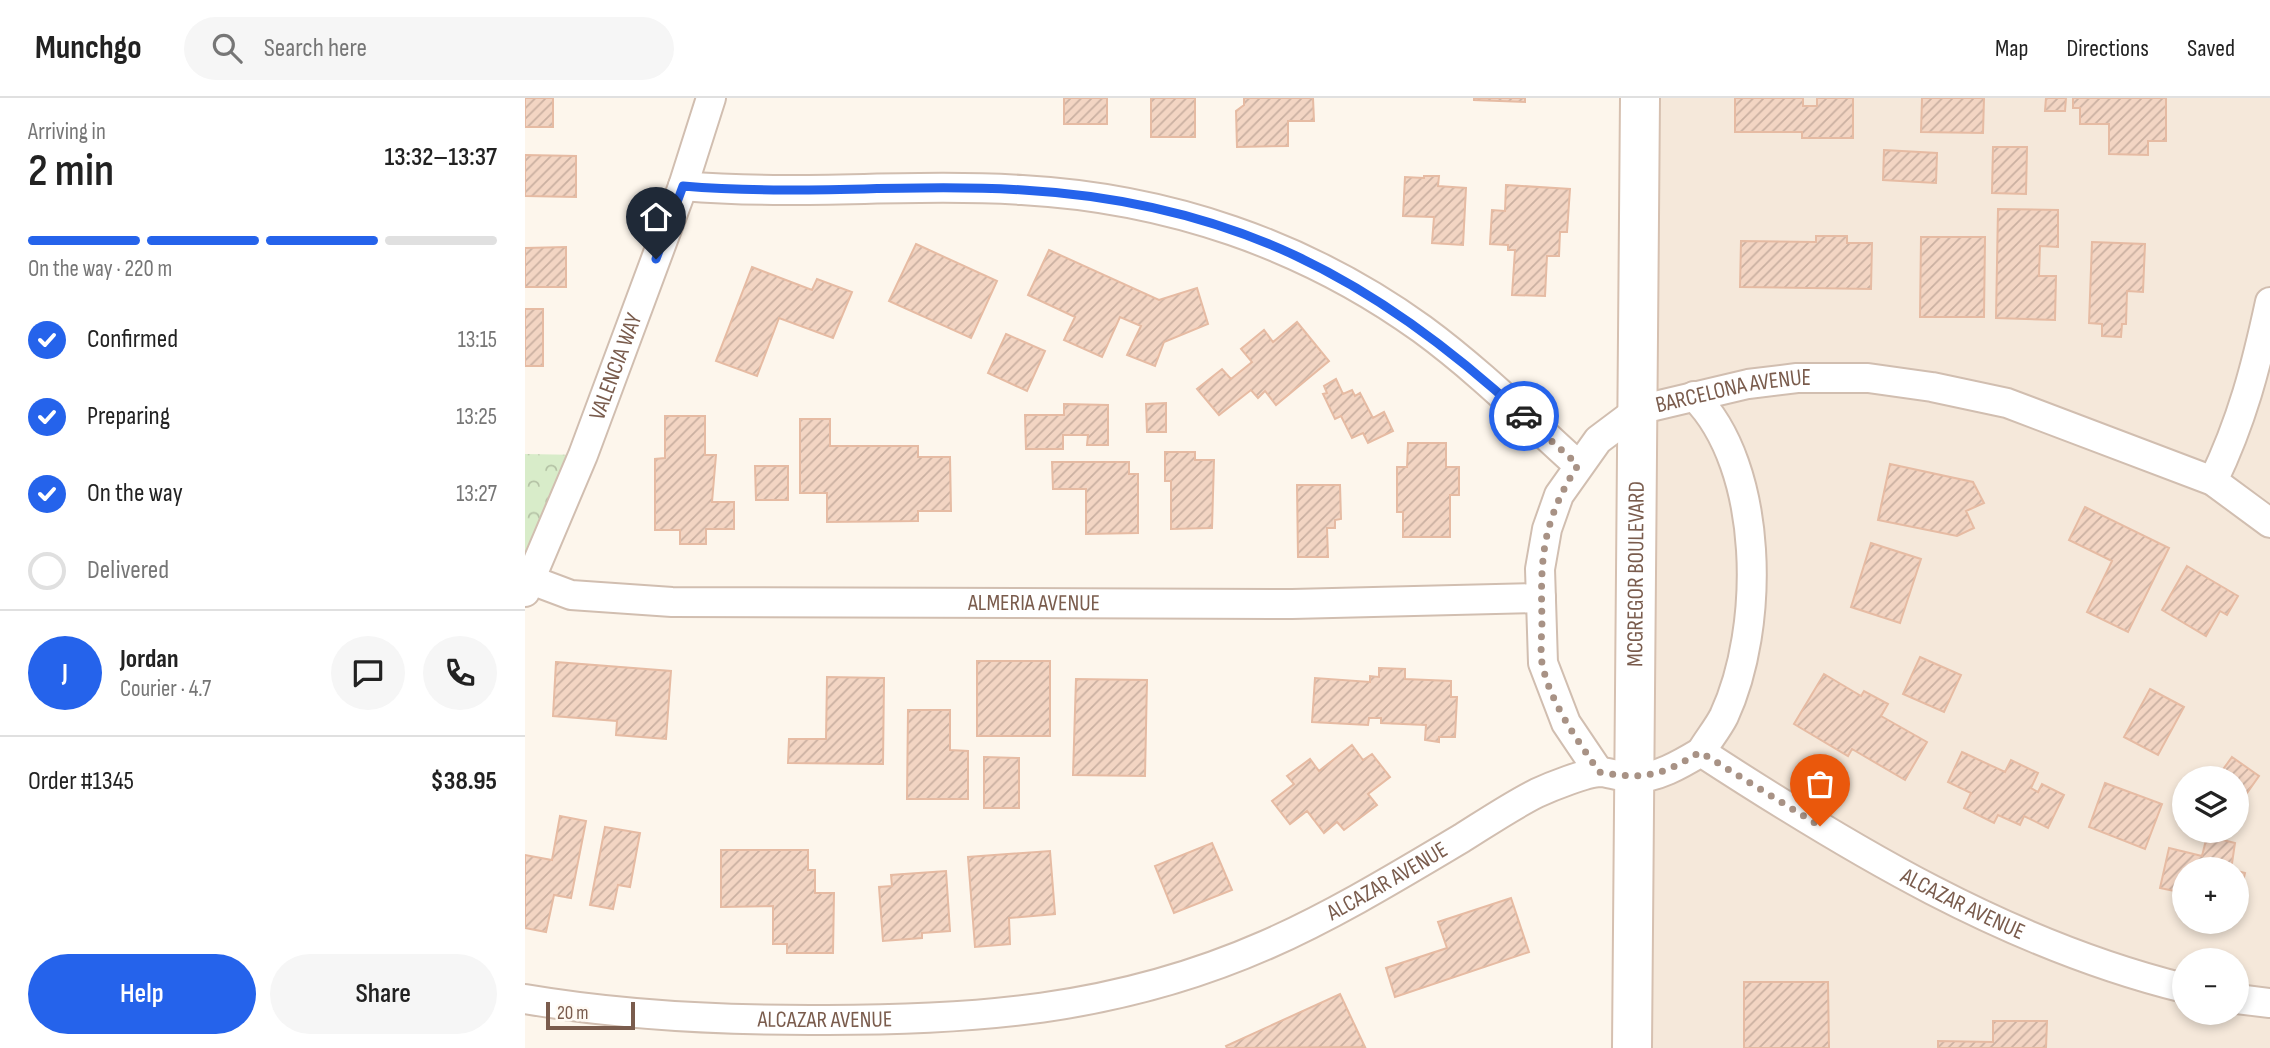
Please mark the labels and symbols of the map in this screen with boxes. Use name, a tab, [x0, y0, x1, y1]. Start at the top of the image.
pin	[626, 187, 686, 259]
street label: VALENCIA WAY	[583, 309, 649, 424]
street label: BARCELONA AVENUE	[1653, 364, 1811, 419]
courier	[1489, 381, 1559, 451]
street label: MCGREGOR BOULEVARD	[1621, 481, 1651, 667]
street label: ALMERIA AVENUE	[967, 589, 1100, 617]
pin	[1790, 754, 1850, 826]
street label: ALCAZAR AVENUE	[1321, 836, 1453, 927]
street label: ALCAZAR AVENUE	[1895, 861, 2029, 946]
scale bar	[546, 999, 635, 1031]
street label: ALCAZAR AVENUE	[756, 1005, 893, 1034]

